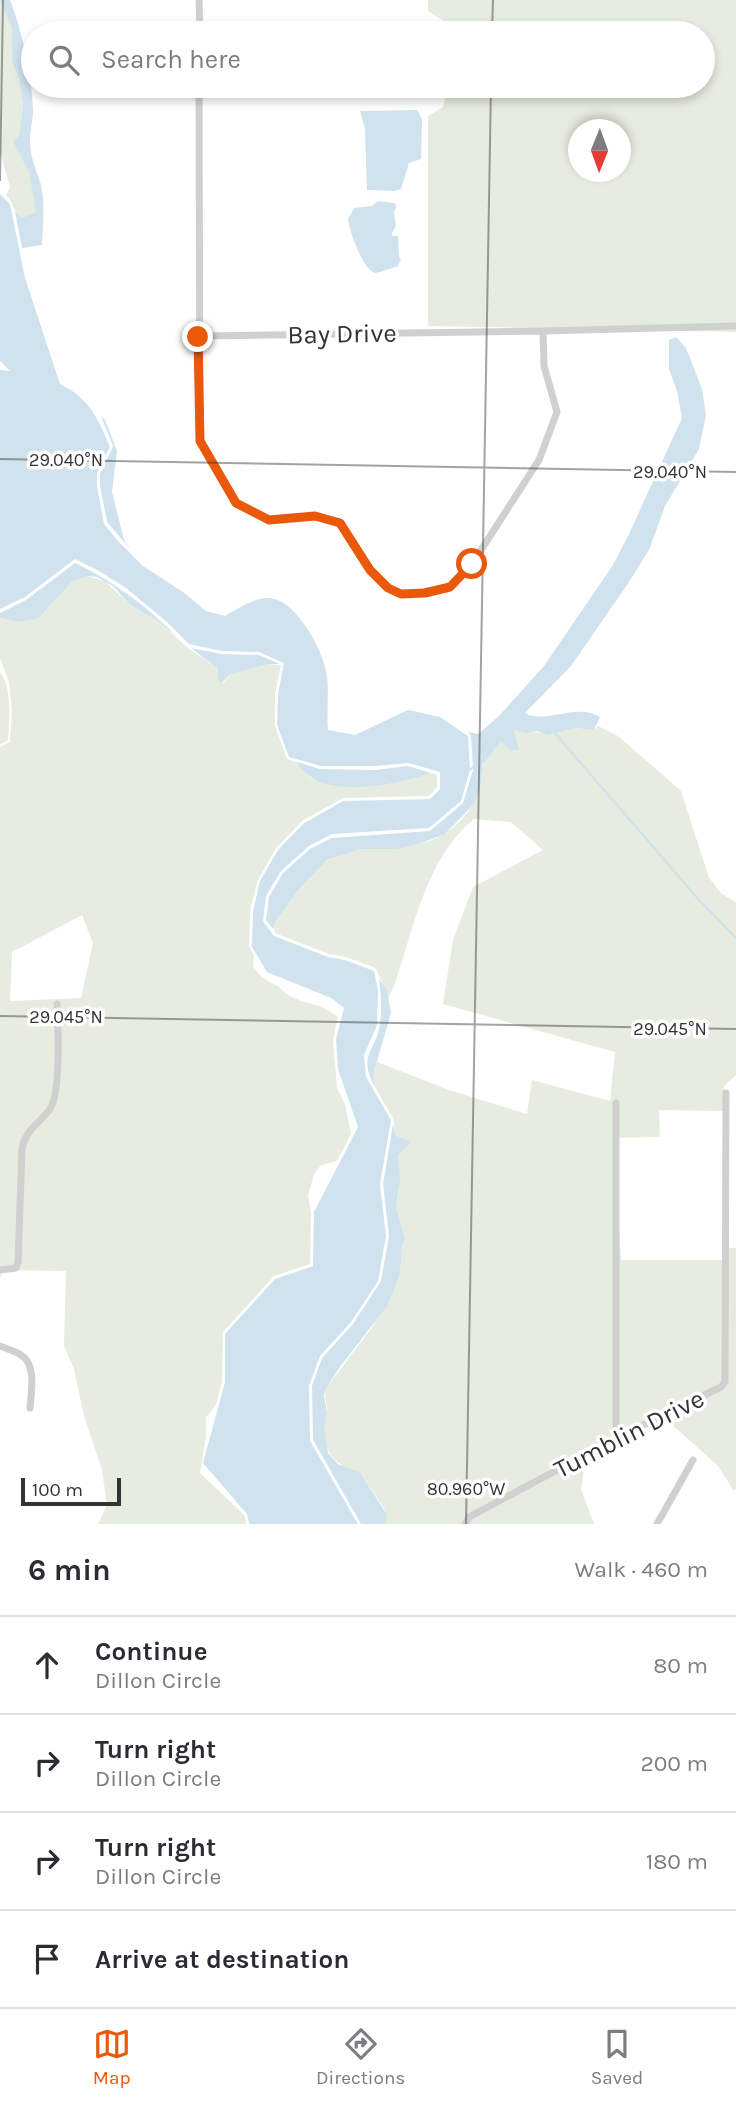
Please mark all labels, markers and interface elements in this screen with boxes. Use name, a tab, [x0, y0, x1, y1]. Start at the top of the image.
search box	[21, 21, 715, 98]
icon: search	[45, 41, 83, 79]
text: Search here	[101, 44, 241, 75]
north arrow	[568, 119, 631, 182]
street label: Bay Drive	[287, 318, 397, 350]
route end	[182, 321, 213, 352]
text: 29.040°N	[29, 449, 103, 471]
text: 29.040°N	[633, 461, 707, 483]
route start	[456, 548, 487, 579]
text: 29.045°N	[29, 1006, 103, 1028]
text: 29.045°N	[633, 1018, 707, 1040]
street label: Tumblin Drive	[549, 1383, 709, 1485]
scale bar	[21, 1475, 121, 1507]
text: 80.960°W	[427, 1478, 505, 1500]
text: 100 m	[32, 1479, 83, 1501]
text: 6 min	[28, 1552, 111, 1588]
text: Walk · 460 m	[574, 1556, 708, 1583]
text: Continue	[95, 1636, 207, 1667]
icon: ahead	[28, 1646, 66, 1684]
text: 80 m	[653, 1652, 708, 1679]
text: Dillon Circle	[95, 1667, 221, 1694]
text: Turn right	[95, 1734, 216, 1765]
icon: right	[28, 1744, 66, 1782]
text: 200 m	[640, 1750, 708, 1777]
text: Dillon Circle	[95, 1765, 221, 1792]
text: Turn right	[95, 1832, 216, 1863]
icon: right	[28, 1842, 66, 1880]
text: 180 m	[646, 1848, 708, 1875]
text: Dillon Circle	[95, 1863, 221, 1890]
icon: arrive	[28, 1940, 66, 1978]
text: Arrive at destination	[95, 1944, 349, 1975]
tab: Map	[93, 2025, 131, 2089]
tab: Directions	[316, 2025, 405, 2089]
tab: Saved	[591, 2025, 643, 2089]

